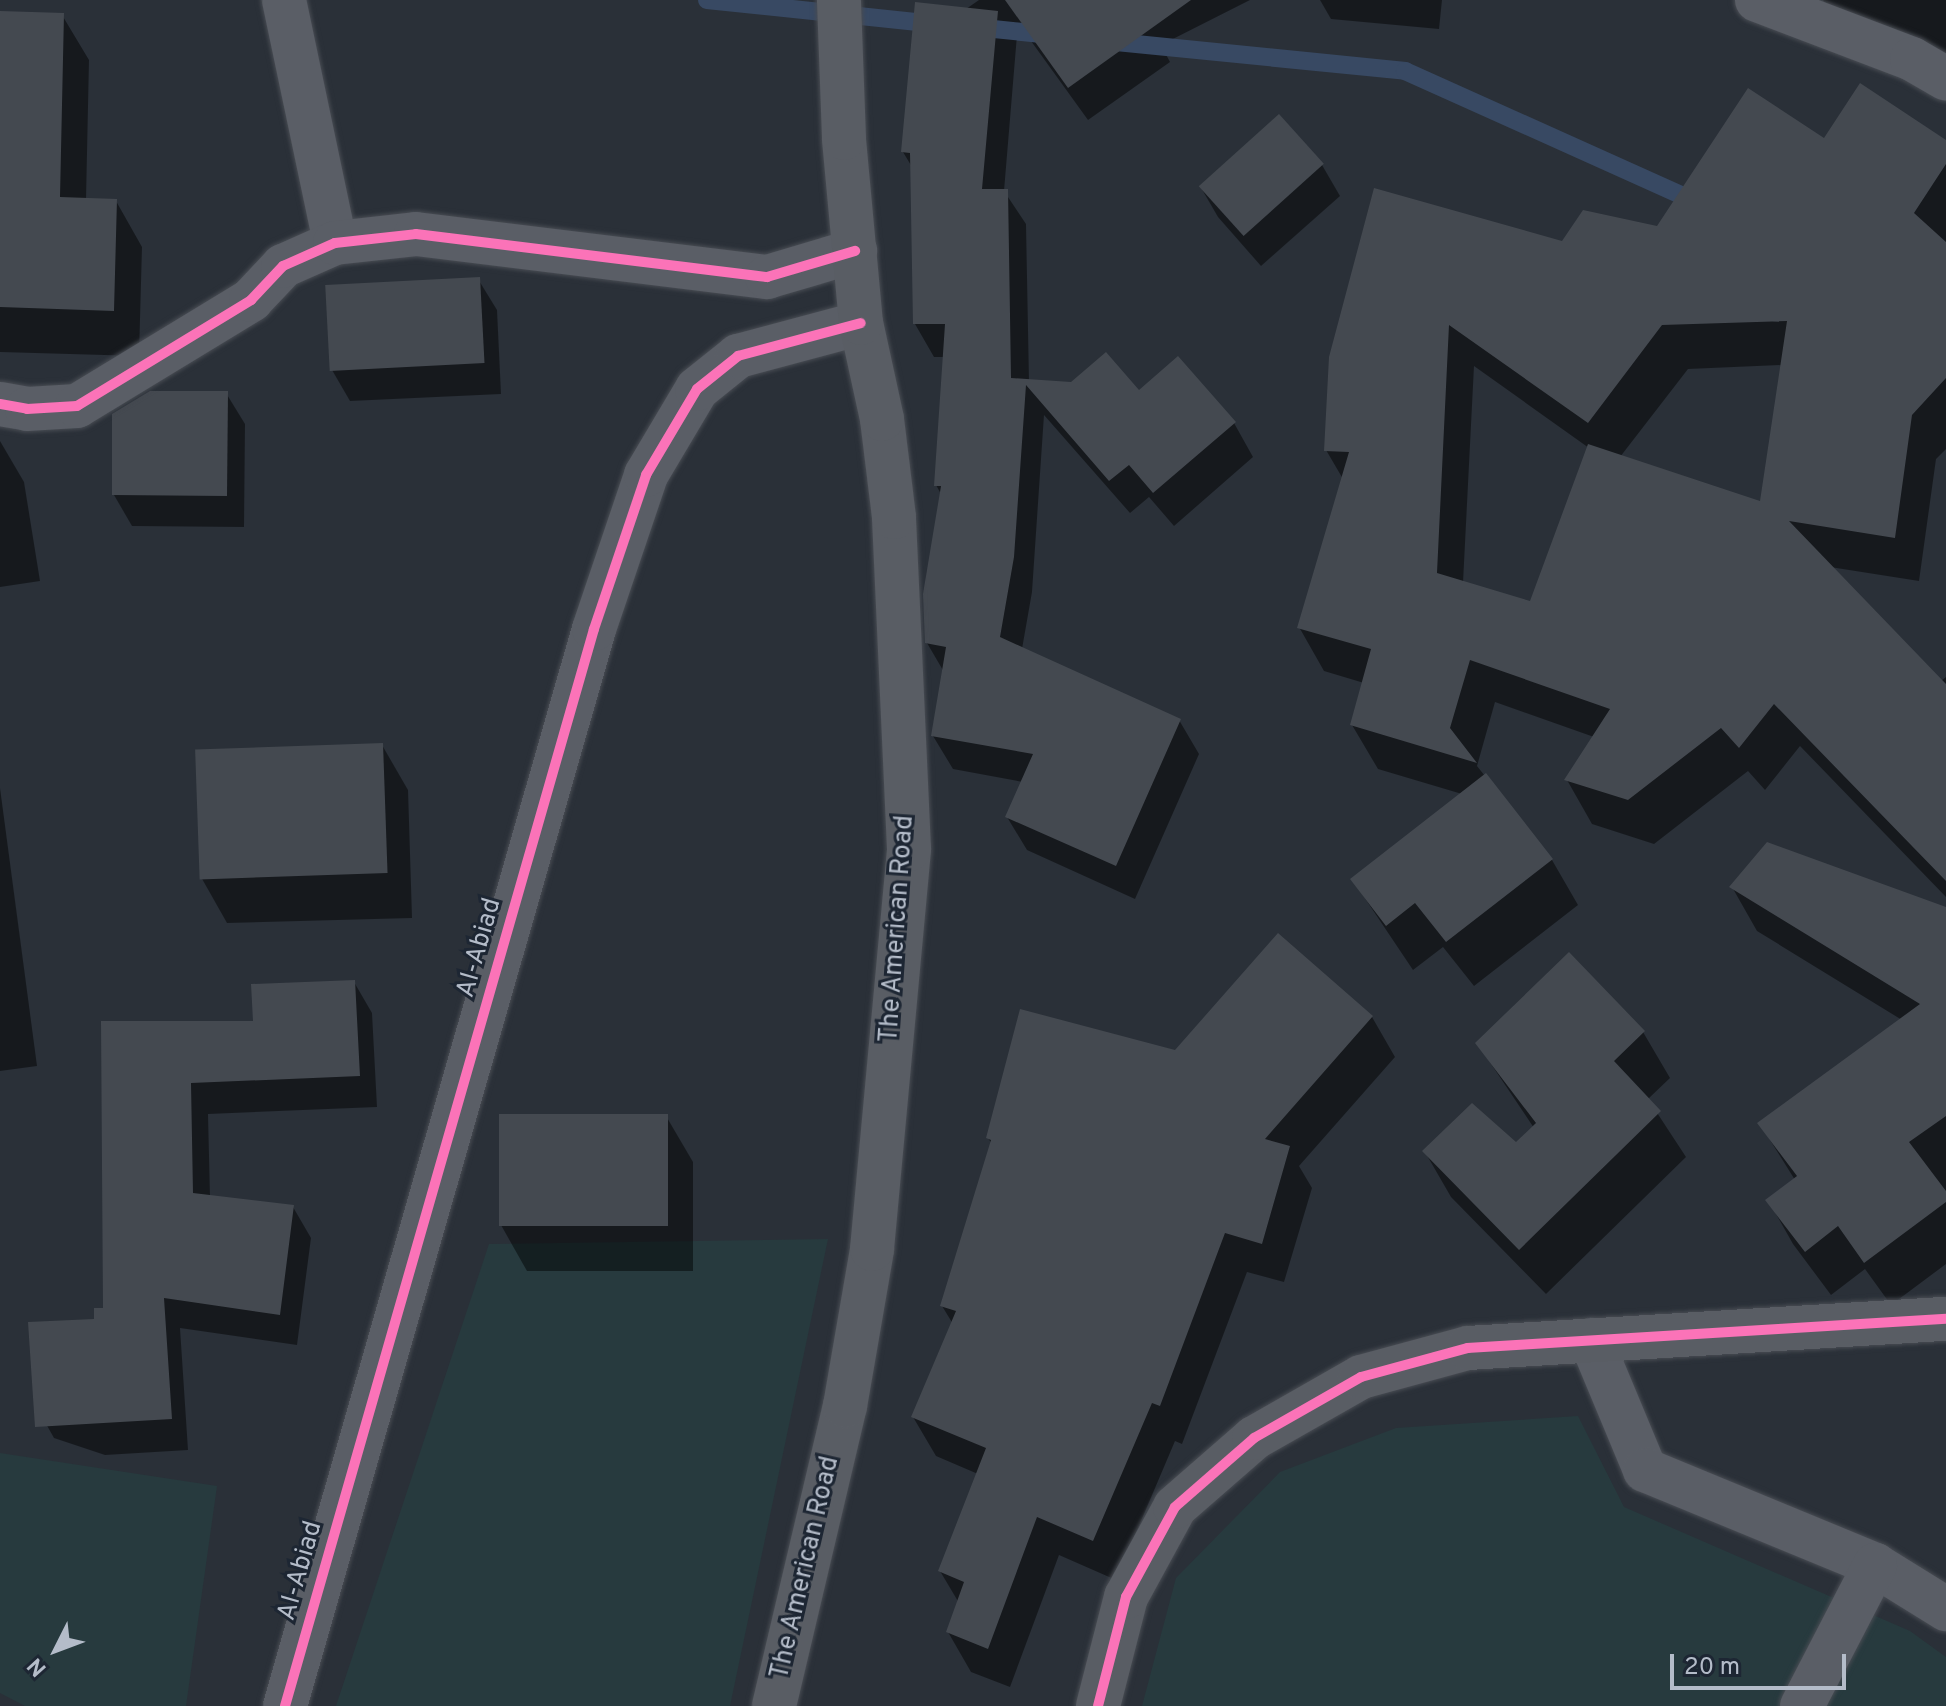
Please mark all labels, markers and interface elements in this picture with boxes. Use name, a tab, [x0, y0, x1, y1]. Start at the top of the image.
street label: The American Road	[874, 814, 922, 1044]
street label: Al-Abiad	[451, 895, 509, 1001]
street label: The American Road	[765, 1453, 847, 1683]
street label: Al-Abiad	[272, 1518, 330, 1624]
north arrow	[16, 1610, 96, 1690]
scale bar	[1674, 1638, 1850, 1688]
text: N	[22, 1651, 53, 1681]
text: 20 m	[1684, 1653, 1740, 1683]

